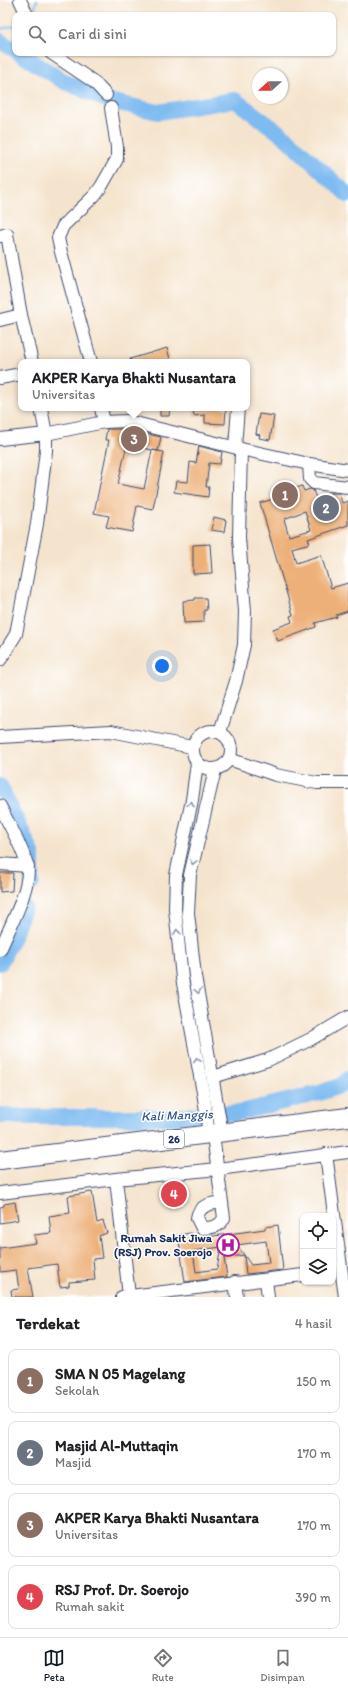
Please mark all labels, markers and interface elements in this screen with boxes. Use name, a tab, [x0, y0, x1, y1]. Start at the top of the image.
search box	[12, 12, 336, 56]
icon: search	[26, 23, 48, 45]
text: Cari di sini	[58, 25, 127, 43]
north arrow	[252, 68, 288, 104]
popup	[18, 359, 250, 411]
text: AKPER Karya Bhakti Nusantara	[32, 369, 236, 387]
text: Universitas	[32, 387, 95, 402]
pin: 3	[121, 424, 147, 454]
pin: 1	[272, 480, 298, 510]
pin: 2	[313, 493, 339, 523]
your location	[152, 656, 172, 676]
one-way arrow	[187, 800, 195, 807]
one-way arrow	[189, 859, 197, 865]
one-way arrow	[173, 929, 182, 935]
one-way arrow	[193, 988, 202, 994]
one-way arrow	[193, 1057, 201, 1063]
water label: Kali Manggis	[141, 1106, 214, 1124]
road number: 26	[164, 1130, 184, 1148]
pin: 4	[161, 1179, 187, 1209]
map controls	[300, 1213, 336, 1285]
button: locate	[300, 1213, 336, 1249]
place label: Rumah Sakit Jiwa (RSJ) Prov. Soerojo	[114, 1231, 213, 1260]
hospital icon: Rumah Sakit Jiwa (RSJ) Prov. Soerojo	[215, 1232, 241, 1258]
button: layers	[300, 1249, 336, 1285]
text: Terdekat	[16, 1313, 80, 1333]
text: 4 hasil	[295, 1316, 332, 1331]
text: SMA N 05 Magelang	[55, 1365, 185, 1383]
text: 1	[27, 1374, 33, 1389]
text: 150 m	[296, 1374, 331, 1389]
text: Sekolah	[55, 1383, 99, 1398]
text: Masjid Al-Muttaqin	[55, 1437, 178, 1455]
text: 2	[27, 1446, 33, 1461]
text: 170 m	[297, 1446, 331, 1461]
text: Masjid	[55, 1455, 91, 1470]
text: AKPER Karya Bhakti Nusantara	[55, 1509, 259, 1527]
text: 3	[26, 1518, 34, 1533]
text: 170 m	[297, 1518, 331, 1533]
text: Universitas	[55, 1527, 118, 1542]
text: RSJ Prof. Dr. Soerojo	[55, 1581, 189, 1599]
text: 4	[26, 1590, 34, 1605]
text: 390 m	[295, 1590, 331, 1605]
text: Rumah sakit	[55, 1599, 124, 1614]
tab: Peta	[43, 1647, 65, 1684]
tab: Rute	[152, 1647, 174, 1684]
tab: Disimpan	[260, 1647, 305, 1684]

